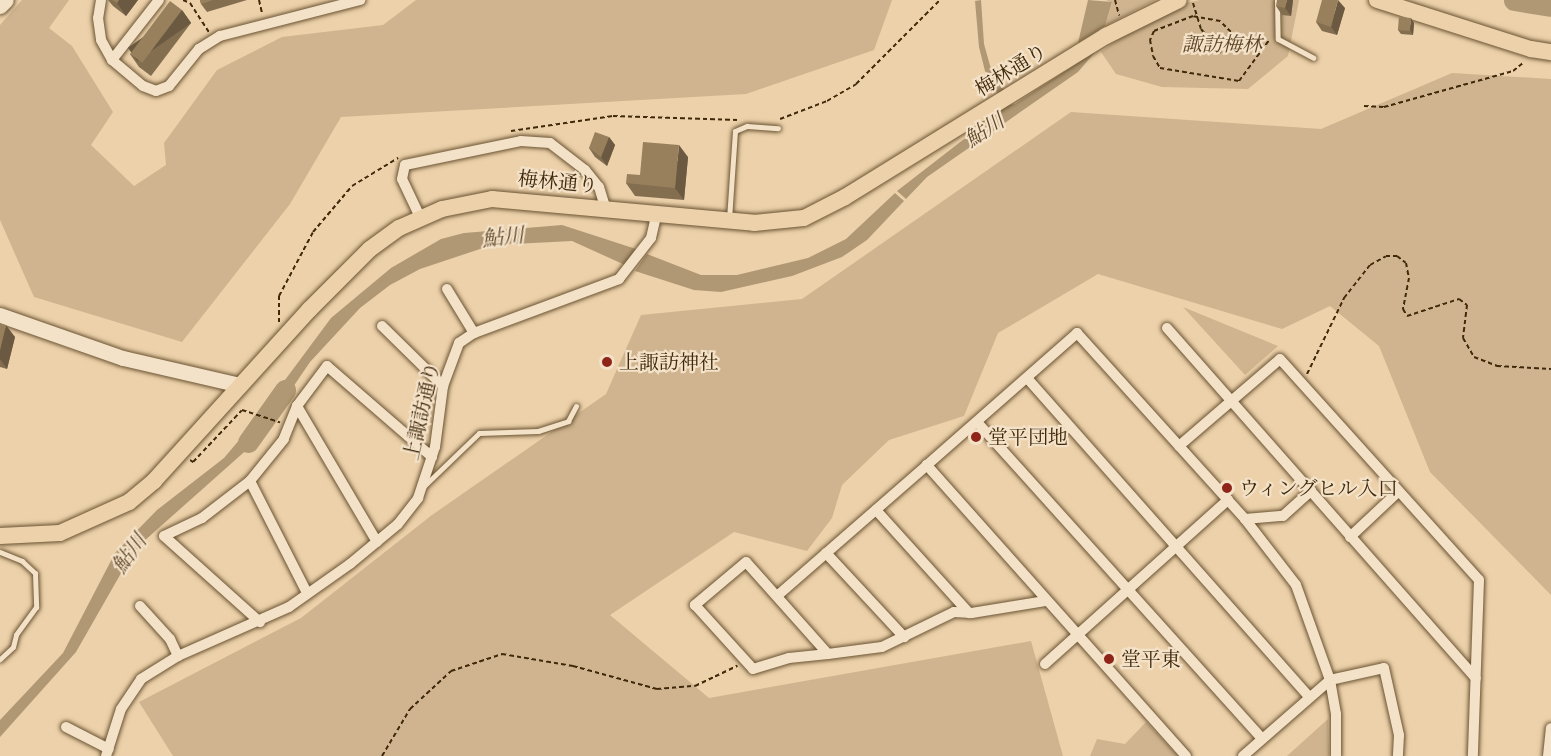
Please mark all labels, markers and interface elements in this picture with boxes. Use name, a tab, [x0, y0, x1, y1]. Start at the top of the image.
park label: 諏訪梅林	[1182, 32, 1262, 56]
street label: 梅林通り	[971, 39, 1051, 101]
water label: 鮎川	[961, 109, 1009, 153]
street label: 梅林通り	[517, 167, 599, 197]
water label: 鮎川	[481, 223, 525, 253]
place label: 上諏訪神社	[619, 350, 719, 374]
marker: 上諏訪神社	[600, 355, 614, 369]
street label: 上諏訪通り	[399, 360, 445, 462]
place label: 堂平団地	[988, 425, 1068, 449]
marker: 堂平団地	[969, 430, 983, 444]
place label: ウィングヒル入口	[1239, 476, 1399, 500]
marker: ウィングヒル入口	[1220, 481, 1234, 495]
water label: 鮎川	[107, 530, 153, 578]
place label: 堂平東	[1121, 647, 1181, 671]
marker: 堂平東	[1102, 652, 1116, 666]

